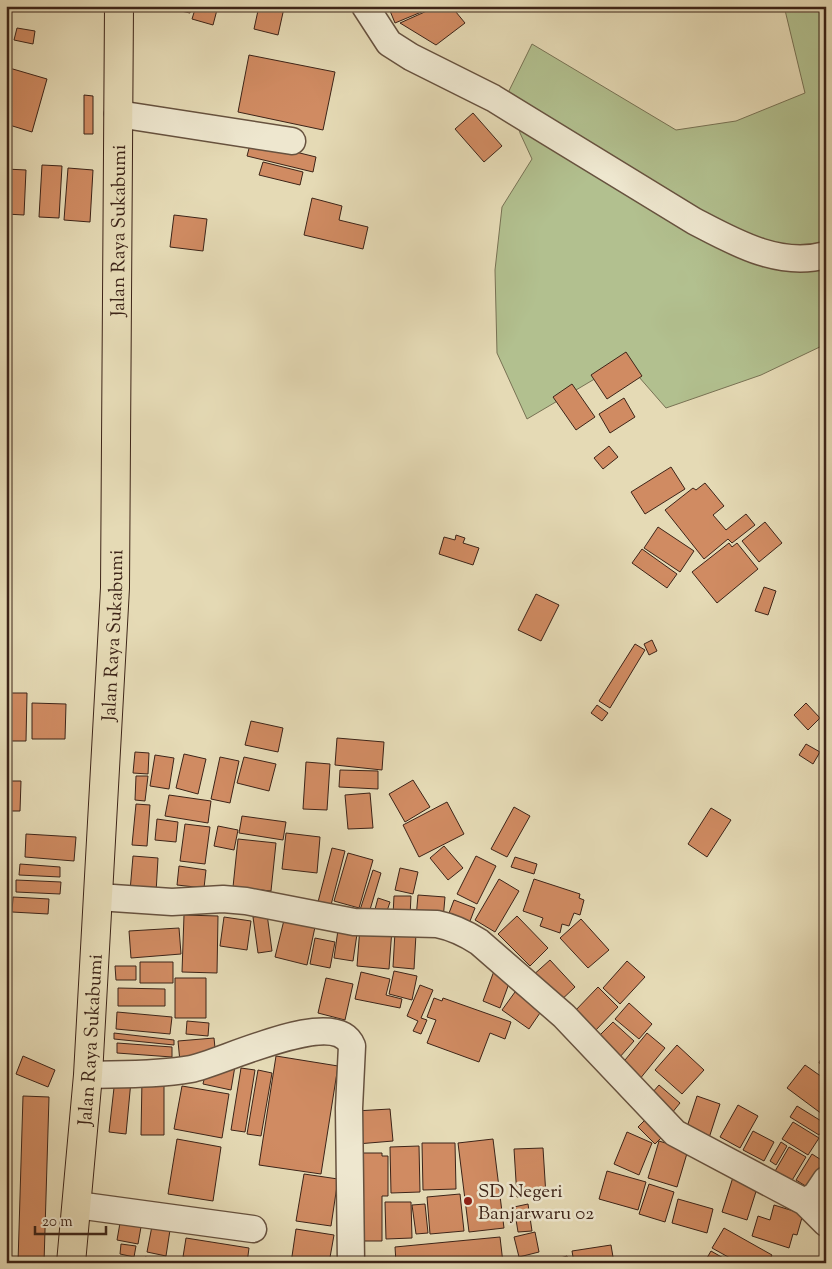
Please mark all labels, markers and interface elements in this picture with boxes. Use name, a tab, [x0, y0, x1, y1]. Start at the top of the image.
street label: Jalan Raya Sukabumi	[106, 145, 134, 318]
street label: Jalan Raya Sukabumi	[97, 550, 131, 723]
street label: Jalan Raya Sukabumi	[72, 953, 111, 1128]
place label: SD Negeri Banjarwaru 02	[478, 1179, 594, 1228]
marker: SD Negeri Banjarwaru 02	[462, 1195, 474, 1207]
scale bar	[35, 1204, 106, 1236]
text: 20 m	[42, 1212, 73, 1233]

